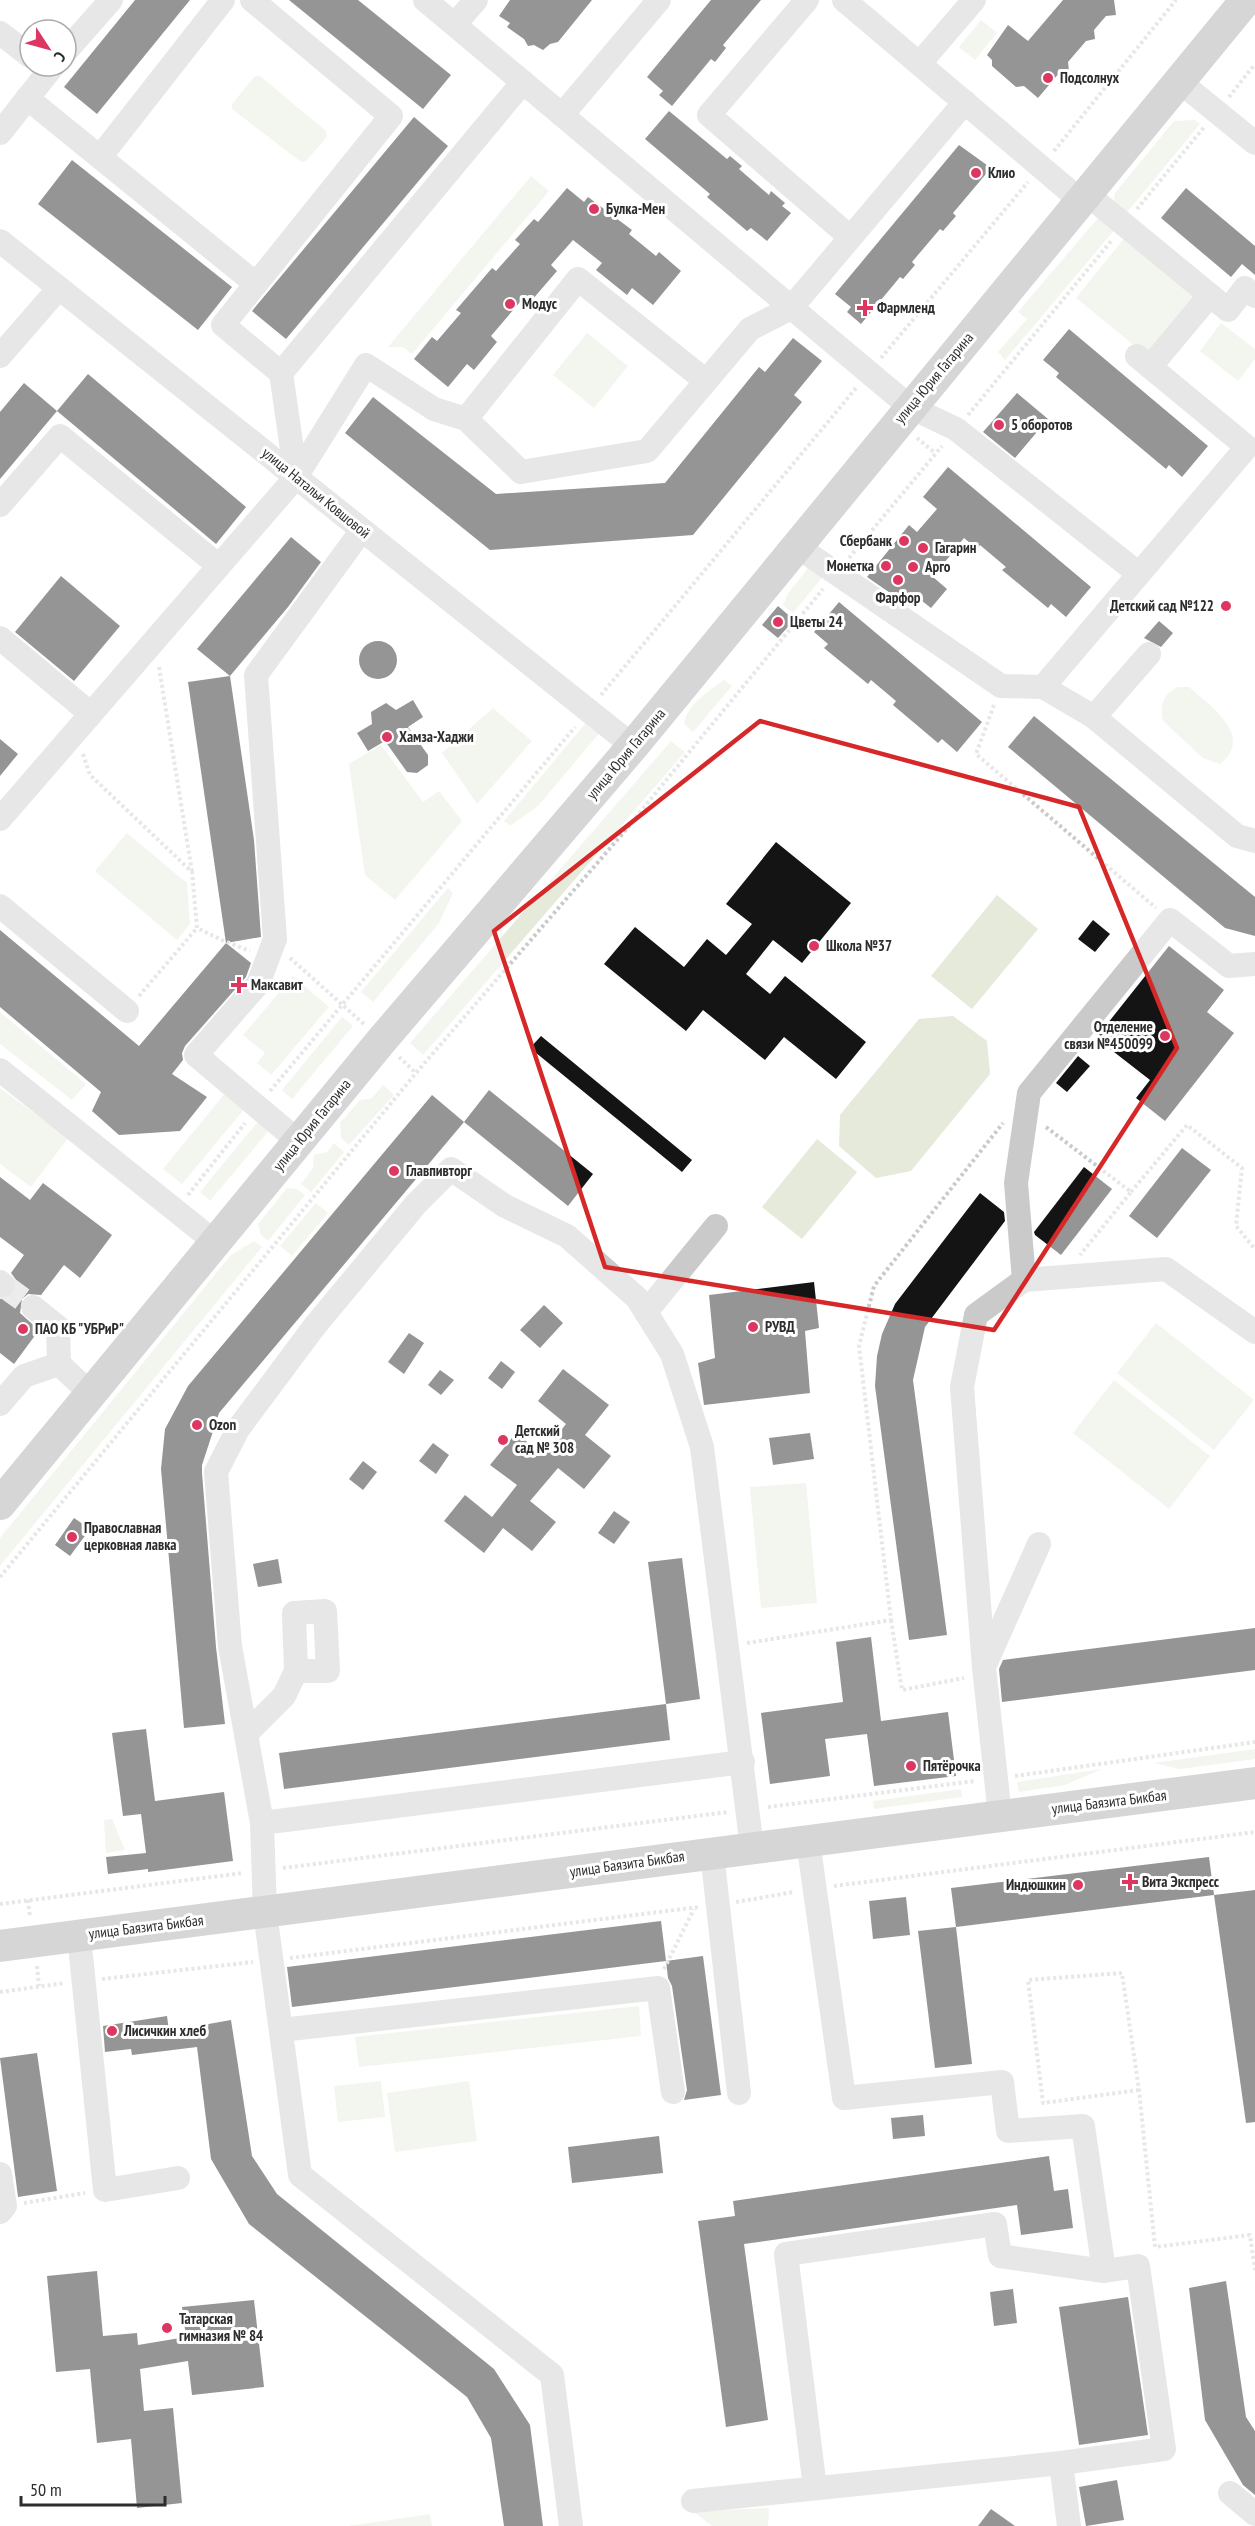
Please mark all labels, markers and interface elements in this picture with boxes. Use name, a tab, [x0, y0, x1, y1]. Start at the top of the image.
north arrow	[18, 18, 78, 78]
text: С	[49, 48, 70, 66]
place label: Подсолнух	[1060, 68, 1120, 87]
marker: Подсолнух	[1041, 71, 1055, 85]
place label: Клио	[988, 163, 1016, 182]
marker: Клио	[969, 166, 983, 180]
place label: Булка-Мен	[606, 199, 665, 218]
marker: Булка-Мен	[587, 202, 601, 216]
place label: Модус	[522, 294, 558, 313]
marker: Модус	[503, 297, 517, 311]
place label: Фармленд	[877, 298, 935, 317]
marker: Фармленд	[858, 301, 872, 315]
street label: улица Юрия Гагарина	[890, 328, 977, 427]
place label: 5 оборотов	[1011, 415, 1073, 434]
marker: 5 оборотов	[992, 418, 1006, 432]
street label: улица Натальи Ковшовой	[258, 443, 374, 542]
place label: Сбербанк	[840, 531, 893, 550]
marker: Сбербанк	[897, 534, 911, 548]
place label: Гагарин	[935, 538, 977, 557]
marker: Гагарин	[916, 541, 930, 555]
place label: Монетка	[827, 556, 874, 575]
place label: Арго	[924, 557, 951, 576]
marker: Монетка	[879, 559, 893, 573]
marker: Арго	[906, 560, 920, 574]
marker: Фарфор	[891, 573, 905, 587]
place label: Фарфор	[875, 588, 921, 607]
place label: Детский сад №122	[1110, 596, 1214, 615]
marker: Детский сад №122	[1219, 599, 1233, 613]
place label: Цветы 24	[790, 612, 843, 631]
marker: Цветы 24	[771, 615, 785, 629]
street label: улица Юрия Гагарина	[582, 704, 669, 803]
place label: Хамза-Хаджи	[399, 727, 474, 746]
marker: Хамза-Хаджи	[380, 730, 394, 744]
place label: Школа №37	[826, 936, 892, 955]
marker: Школа №37	[807, 939, 821, 953]
place label: Максавит	[251, 975, 304, 994]
marker: Максавит	[232, 978, 246, 992]
place label: Отделение связи №450099	[1064, 1017, 1153, 1053]
marker: Отделение связи №450099	[1158, 1029, 1172, 1043]
street label: улица Юрия Гагарина	[269, 1075, 355, 1175]
place label: Главпивторг	[406, 1161, 472, 1180]
marker: Главпивторг	[387, 1164, 401, 1178]
place label: РУВД	[765, 1317, 795, 1336]
place label: ПАО КБ "УБРиР"	[35, 1319, 124, 1338]
marker: РУВД	[746, 1320, 760, 1334]
marker: ПАО КБ "УБРиР"	[16, 1322, 30, 1336]
place label: Ozon	[209, 1415, 236, 1434]
marker: Ozon	[190, 1418, 204, 1432]
place label: Детский сад № 308	[515, 1421, 574, 1457]
marker: Детский сад № 308	[496, 1433, 510, 1447]
place label: Православная церковная лавка	[84, 1518, 177, 1554]
marker: Православная церковная лавка	[65, 1530, 79, 1544]
place label: Пятёрочка	[923, 1756, 981, 1775]
marker: Пятёрочка	[904, 1759, 918, 1773]
street label: улица Баязита Бикбая	[1050, 1785, 1168, 1818]
street label: улица Баязита Бикбая	[568, 1846, 686, 1881]
place label: Вита Экспресс	[1142, 1872, 1220, 1891]
place label: Индюшкин	[1006, 1875, 1066, 1894]
marker: Вита Экспресс	[1123, 1875, 1137, 1889]
marker: Индюшкин	[1071, 1878, 1085, 1892]
street label: улица Баязита Бикбая	[87, 1910, 205, 1943]
place label: Лисичкин хлеб	[123, 2021, 206, 2040]
marker: Лисичкин хлеб	[105, 2024, 119, 2038]
place label: Татарская гимназия № 84	[179, 2309, 263, 2345]
marker: Татарская гимназия № 84	[160, 2321, 174, 2335]
scale bar	[21, 2469, 165, 2507]
text: 50 m	[30, 2478, 62, 2501]

